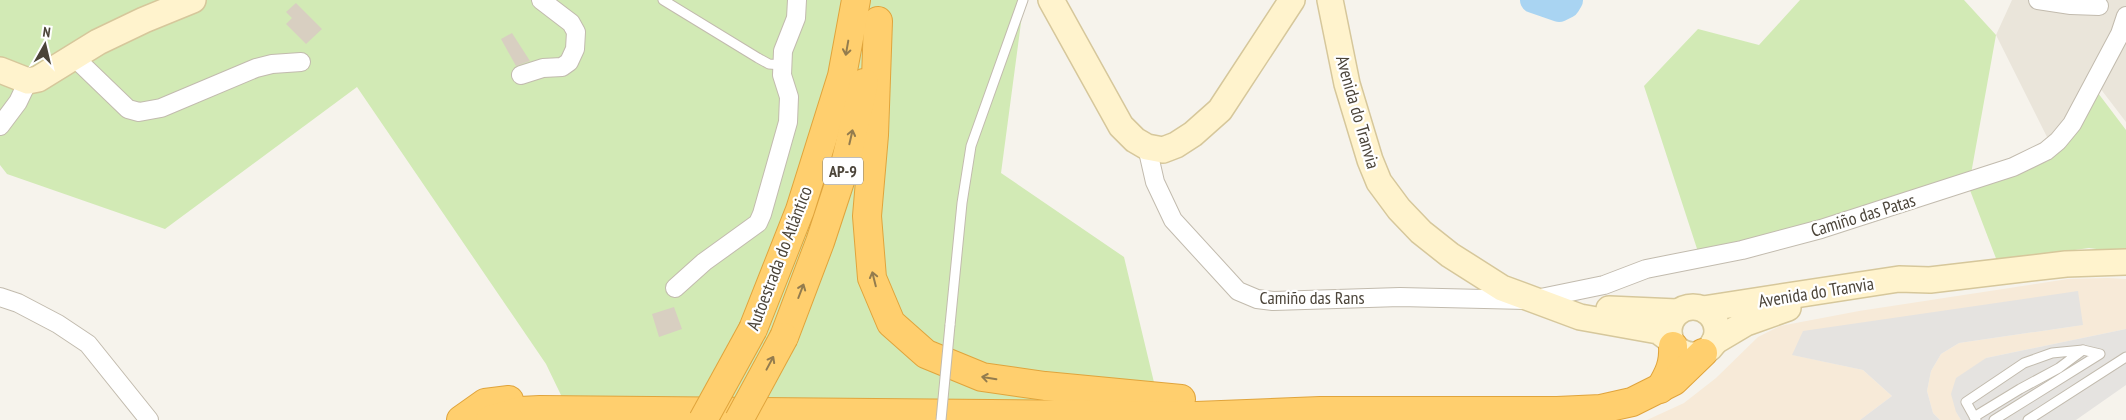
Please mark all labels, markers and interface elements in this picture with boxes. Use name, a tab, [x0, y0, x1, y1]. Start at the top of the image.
north arrow	[20, 20, 70, 70]
text: N	[42, 23, 52, 42]
one-way arrow	[841, 40, 851, 56]
street label: Avenida do Tranvia	[1331, 53, 1385, 171]
one-way arrow	[847, 129, 857, 145]
road number: AP-9	[823, 158, 863, 185]
street label: Autoestrada do Atlántico	[741, 183, 817, 333]
street label: Camiño das Patas	[1808, 188, 1918, 242]
one-way arrow	[868, 271, 878, 287]
street label: Avenida do Tranvia	[1757, 272, 1875, 312]
one-way arrow	[797, 284, 806, 299]
street label: Camiño das Rans	[1259, 286, 1365, 309]
one-way arrow	[765, 356, 775, 371]
one-way arrow	[982, 372, 998, 382]

